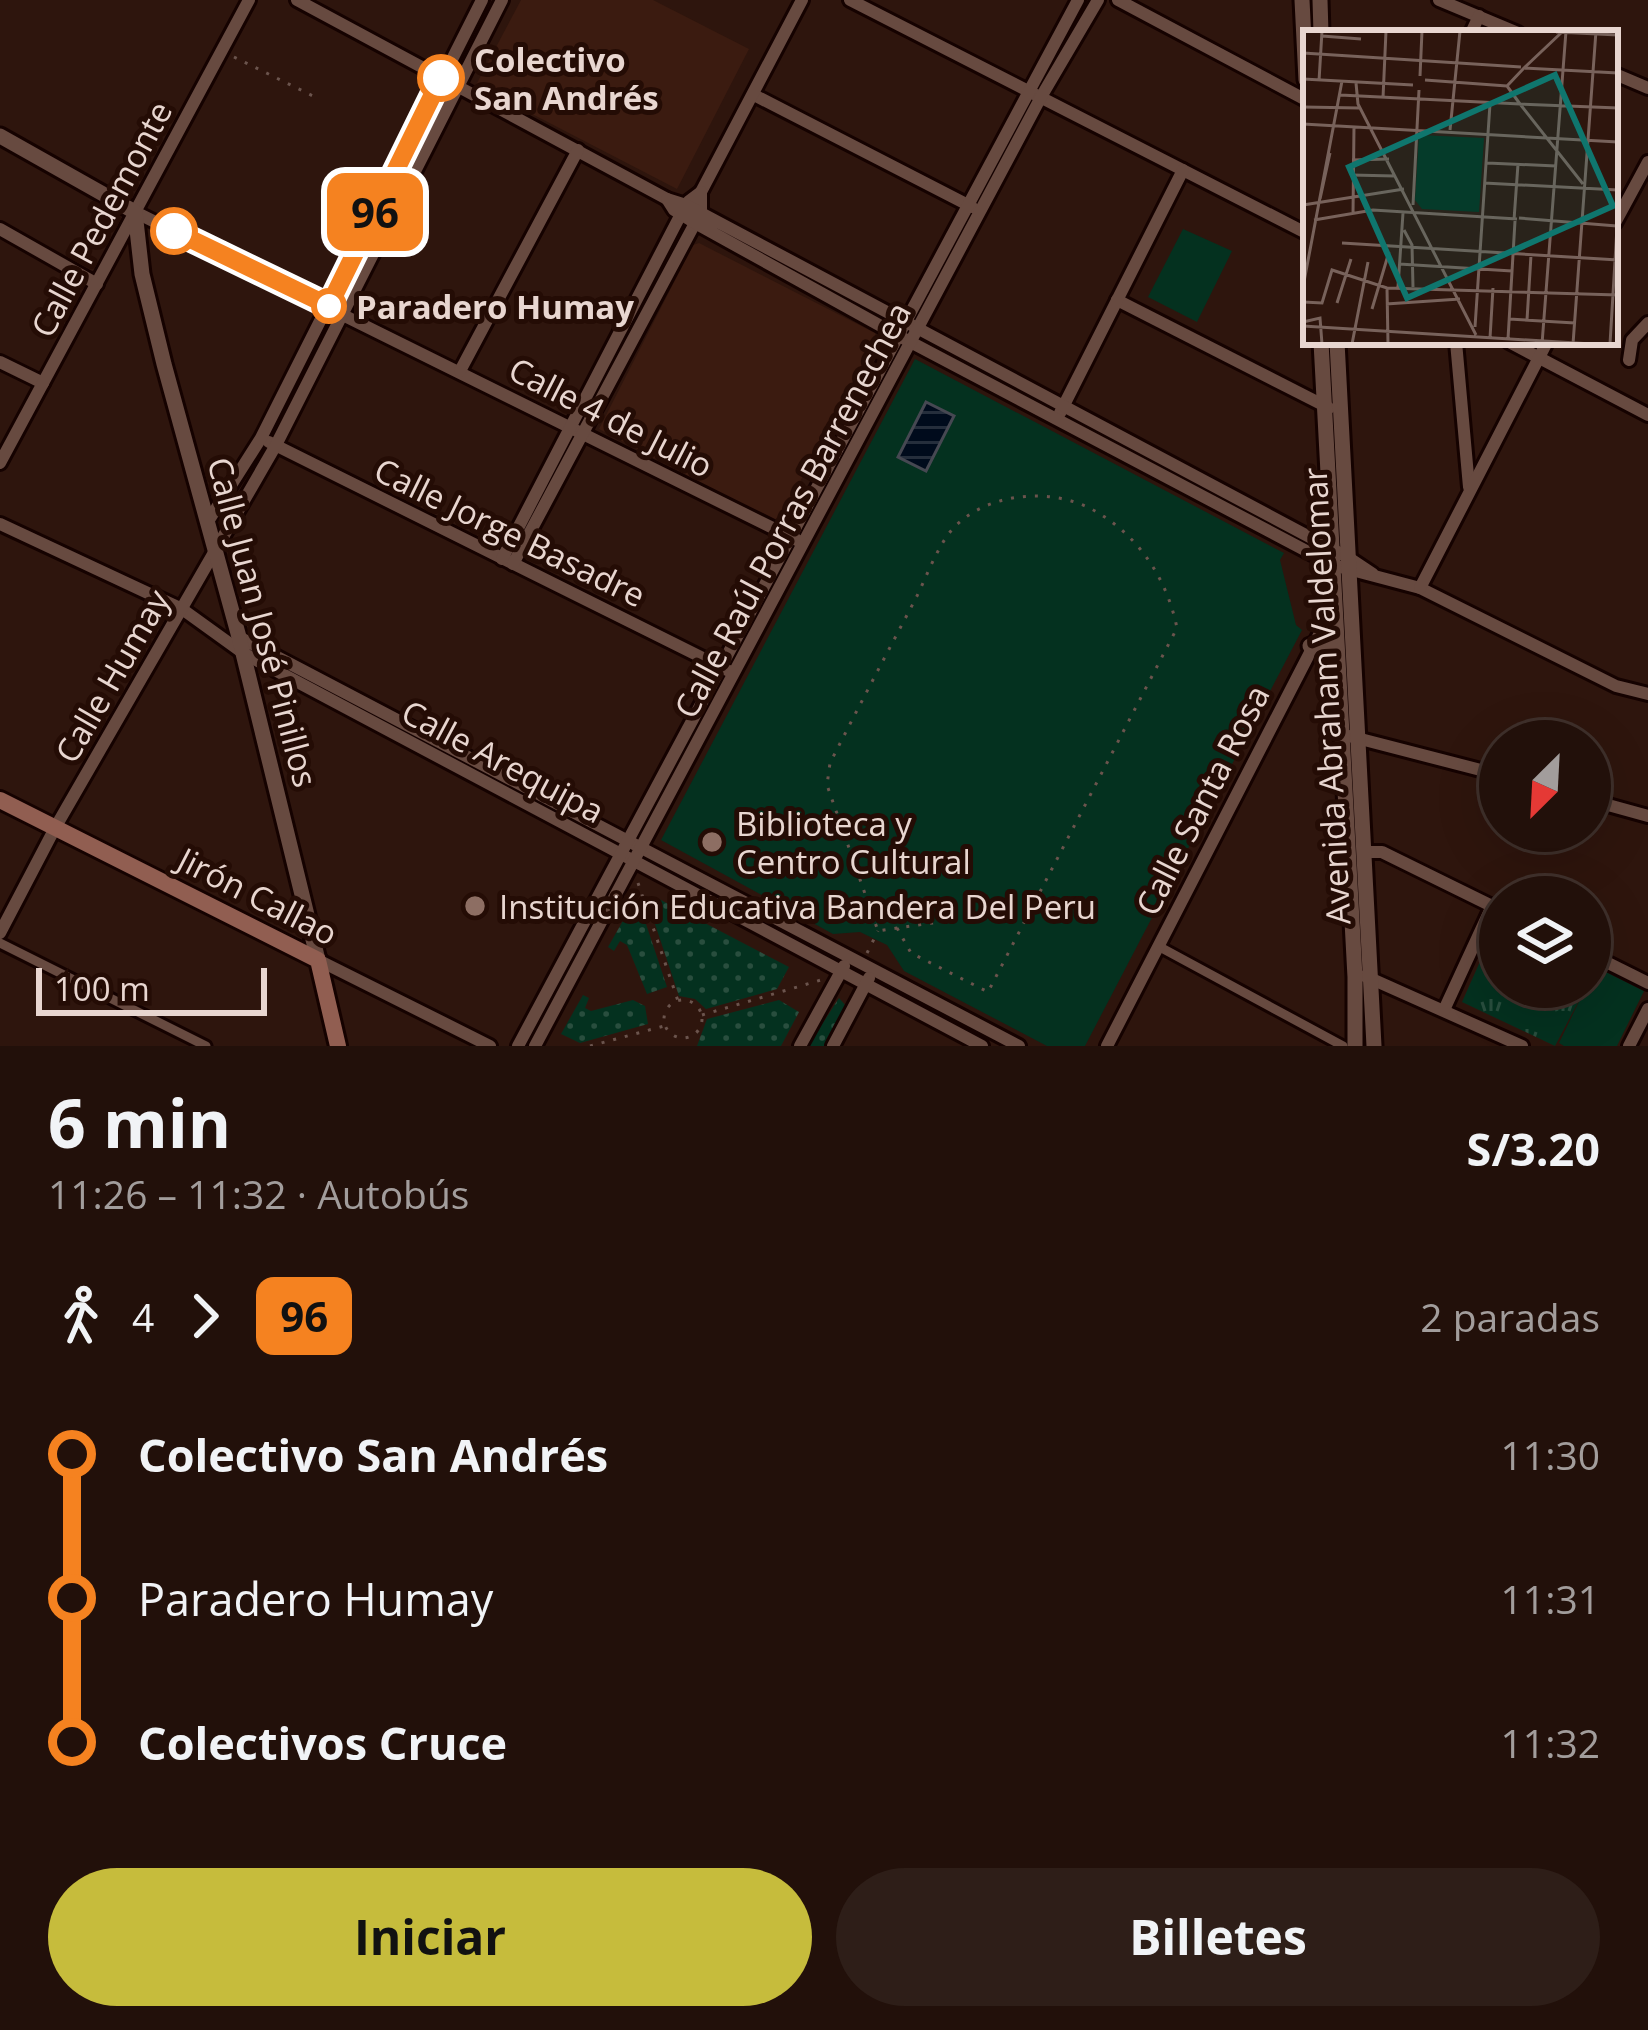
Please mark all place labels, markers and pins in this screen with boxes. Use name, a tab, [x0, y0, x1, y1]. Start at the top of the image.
place label: Colectivo San Andrés	[474, 37, 659, 120]
marker: Colectivo San Andrés	[419, 56, 463, 100]
unlabelled marker	[152, 209, 196, 253]
place label: Paradero Humay	[356, 284, 634, 329]
marker: Paradero Humay	[313, 290, 345, 322]
place label: Biblioteca y Centro Cultural	[736, 801, 971, 884]
marker: Biblioteca y Centro Cultural	[699, 829, 725, 855]
place label: Institución Educativa Bandera Del Peru	[499, 884, 1096, 929]
marker: Institución Educativa Bandera Del Peru	[462, 893, 488, 919]

